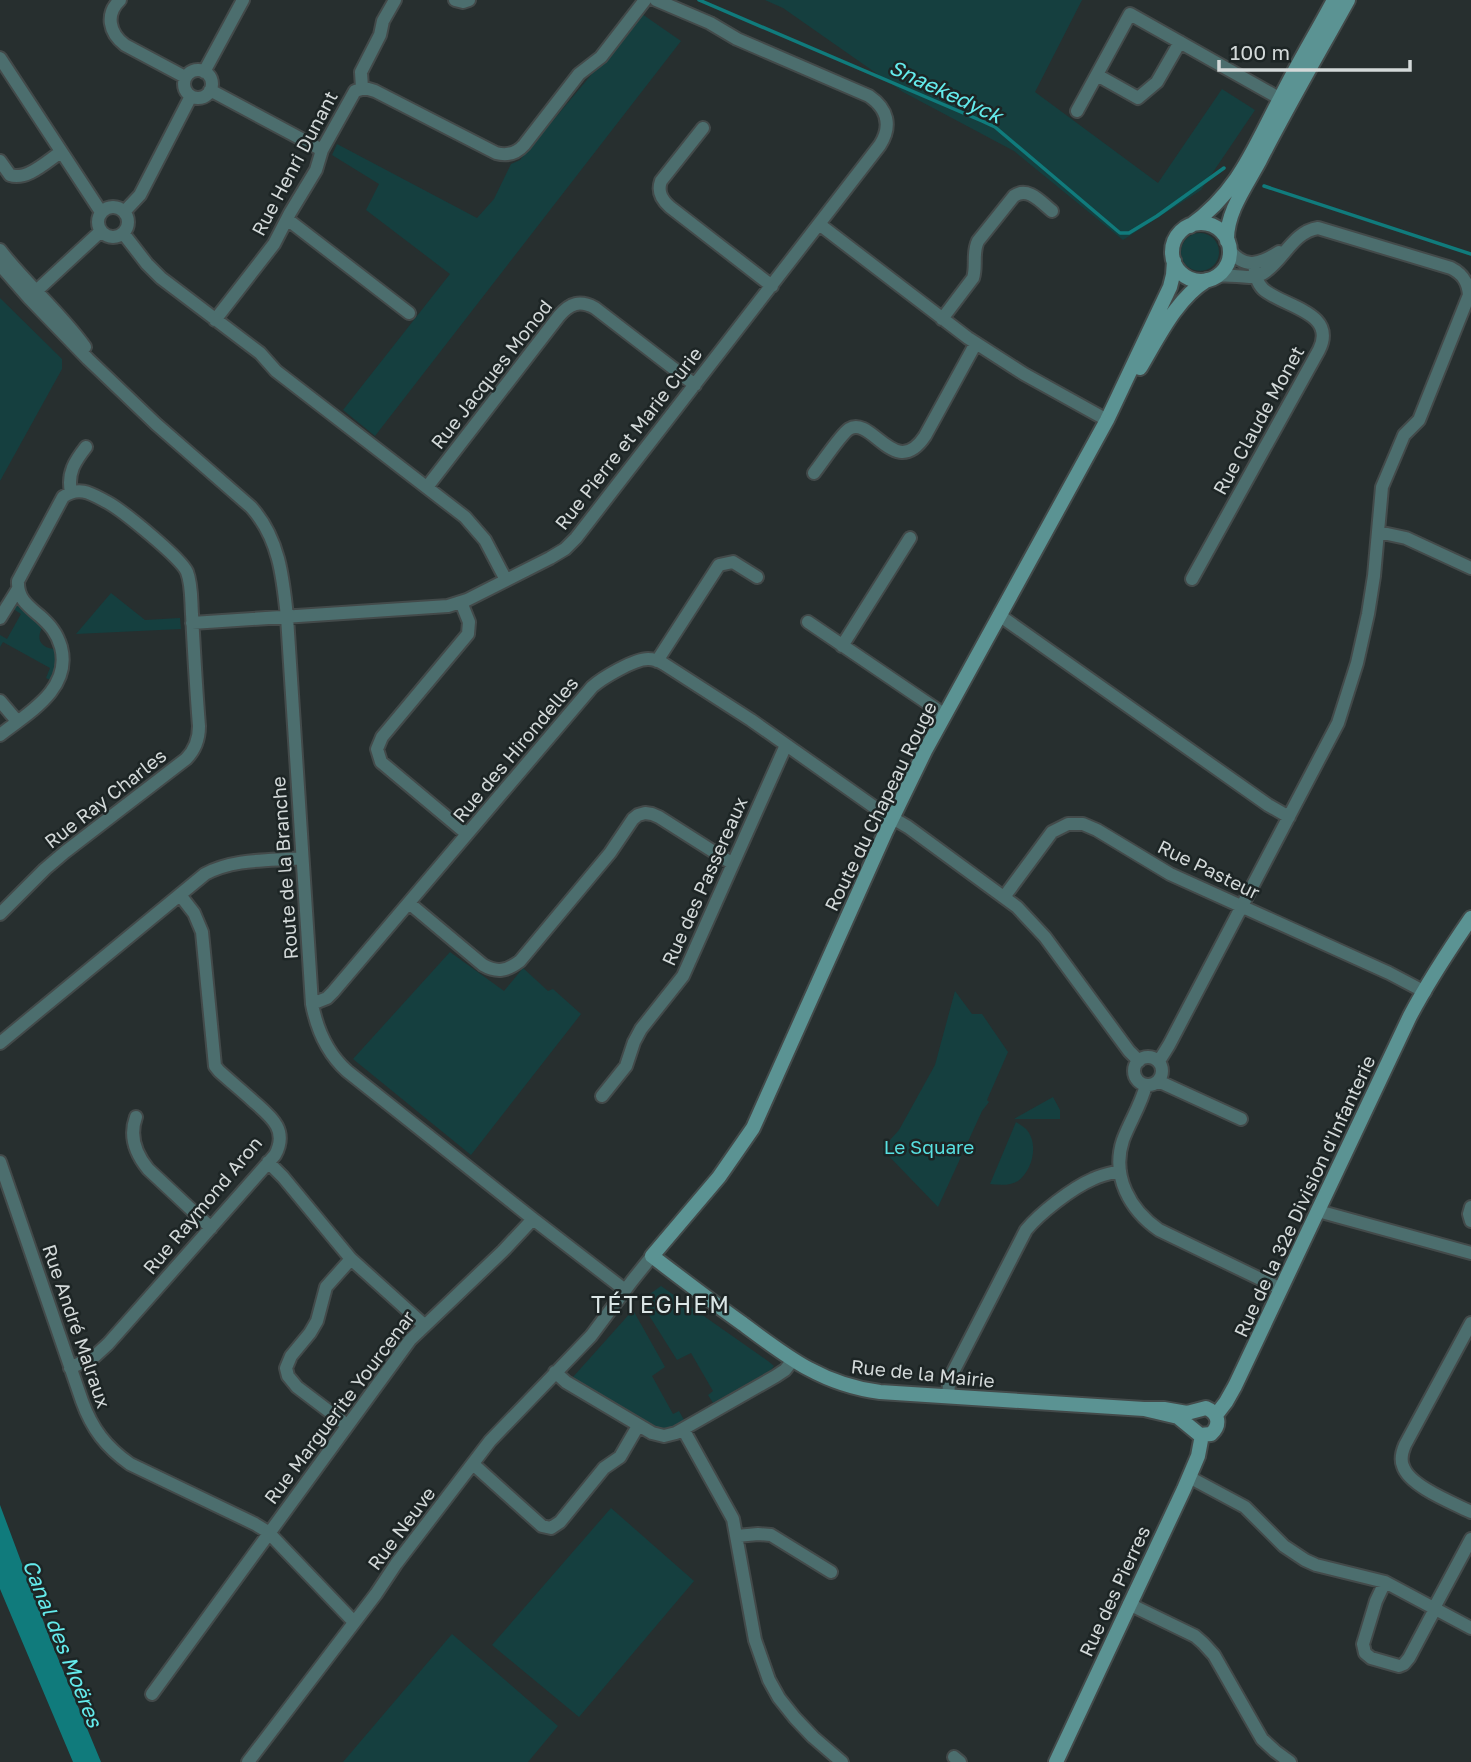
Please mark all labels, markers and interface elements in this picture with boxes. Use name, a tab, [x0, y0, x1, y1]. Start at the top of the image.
scale bar	[1219, 28, 1410, 72]
text: 100 m	[1230, 39, 1290, 65]
water label: Snaekedyck	[885, 54, 1009, 129]
street label: Rue Henri Dunant	[246, 87, 342, 239]
street label: Rue Jacques Monod	[426, 295, 556, 453]
street label: Rue Pierre et Marie Curie	[550, 342, 706, 534]
street label: Rue Claude Monet	[1208, 342, 1308, 498]
street label: Rue des Hirondelles	[447, 672, 583, 826]
street label: Route du Chapeau Rouge	[819, 697, 941, 915]
street label: Rue Ray Charles	[40, 743, 170, 853]
street label: Route de la Branche	[266, 776, 302, 960]
street label: Rue des Passereaux	[656, 793, 752, 969]
street label: Rue Pasteur	[1154, 834, 1264, 904]
street label: Rue de la 32e Division d'Infanterie	[1228, 1051, 1380, 1341]
street label: Rue Raymond Aron	[138, 1131, 266, 1279]
park label: Le Square	[884, 1135, 974, 1158]
street label: Rue André Malraux	[38, 1241, 116, 1411]
district label: TÉTEGHEM	[591, 1290, 731, 1318]
street label: Rue Marguerite Yourcenar	[259, 1305, 420, 1508]
street label: Rue de la Mairie	[850, 1354, 996, 1392]
street label: Rue Neuve	[362, 1482, 440, 1574]
street label: Rue des Pierres	[1074, 1522, 1154, 1660]
water label: Canal des Moëres	[18, 1555, 109, 1731]

